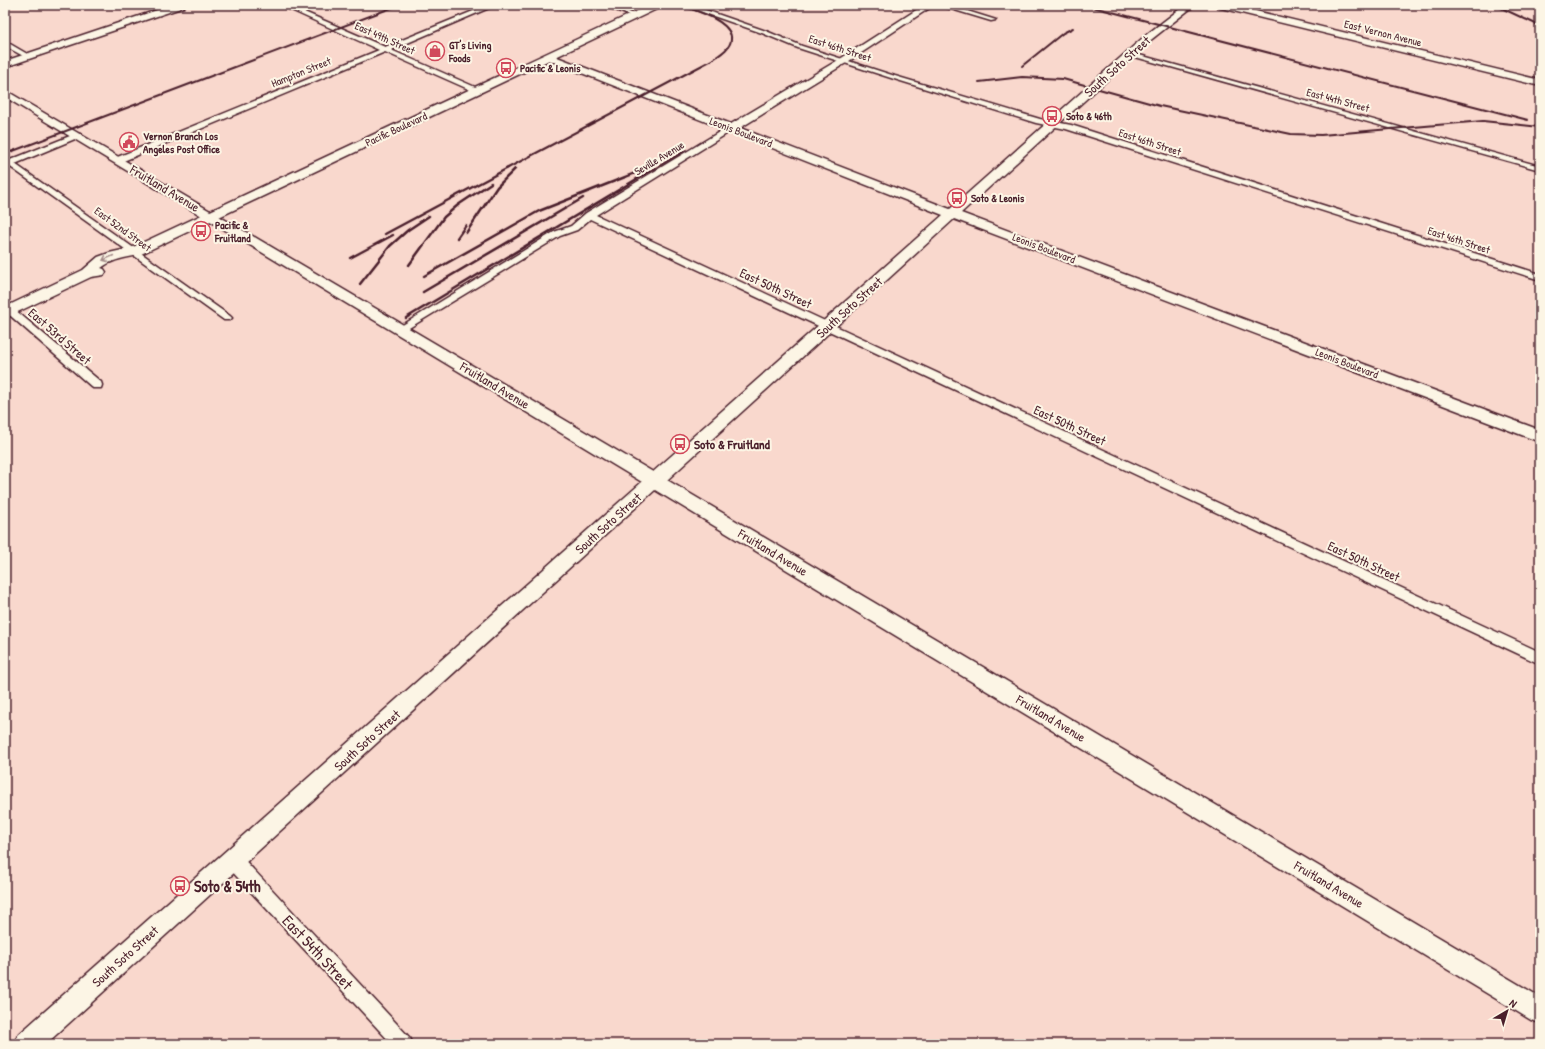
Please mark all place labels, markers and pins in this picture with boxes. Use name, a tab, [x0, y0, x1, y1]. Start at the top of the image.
place label: GT's Living Foods	[448, 38, 491, 65]
shop icon: GT's Living Foods	[424, 40, 446, 62]
bus stop icon: Pacific & Leonis	[495, 57, 517, 79]
place label: Pacific & Leonis	[520, 61, 581, 75]
bus stop icon: Soto & 46th	[1041, 105, 1063, 127]
place label: Soto & 46th	[1066, 109, 1112, 123]
place label: Vernon Branch Los Angeles Post Office	[143, 129, 221, 157]
public building icon: Vernon Branch Los Angeles Post Office	[118, 131, 140, 153]
bus stop icon: Soto & Leonis	[946, 187, 968, 209]
place label: Soto & Leonis	[971, 191, 1025, 205]
place label: Pacific & Fruitland	[214, 218, 251, 245]
bus stop icon: Pacific & Fruitland	[190, 220, 212, 242]
bus stop icon: Soto & Fruitland	[669, 433, 691, 455]
place label: Soto & Fruitland	[694, 435, 771, 453]
bus stop icon: Soto & 54th	[169, 875, 191, 897]
place label: Soto & 54th	[194, 875, 261, 897]

